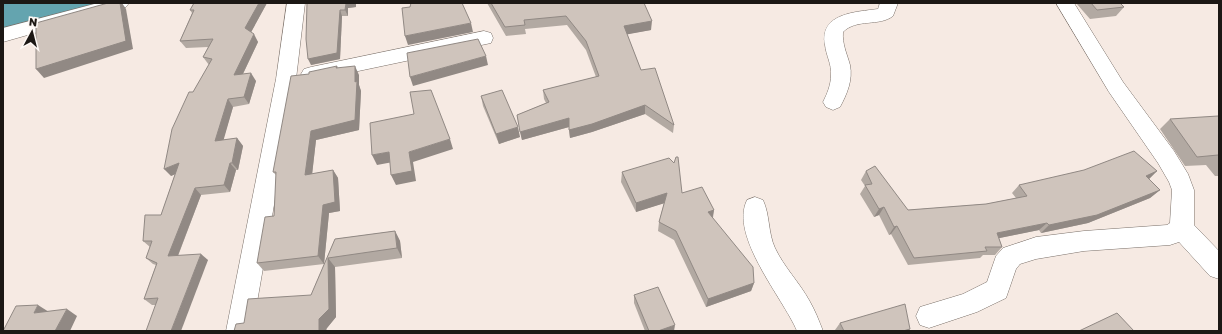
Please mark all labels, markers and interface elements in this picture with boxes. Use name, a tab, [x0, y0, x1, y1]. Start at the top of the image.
north arrow	[12, 12, 52, 52]
text: N	[28, 15, 38, 29]

